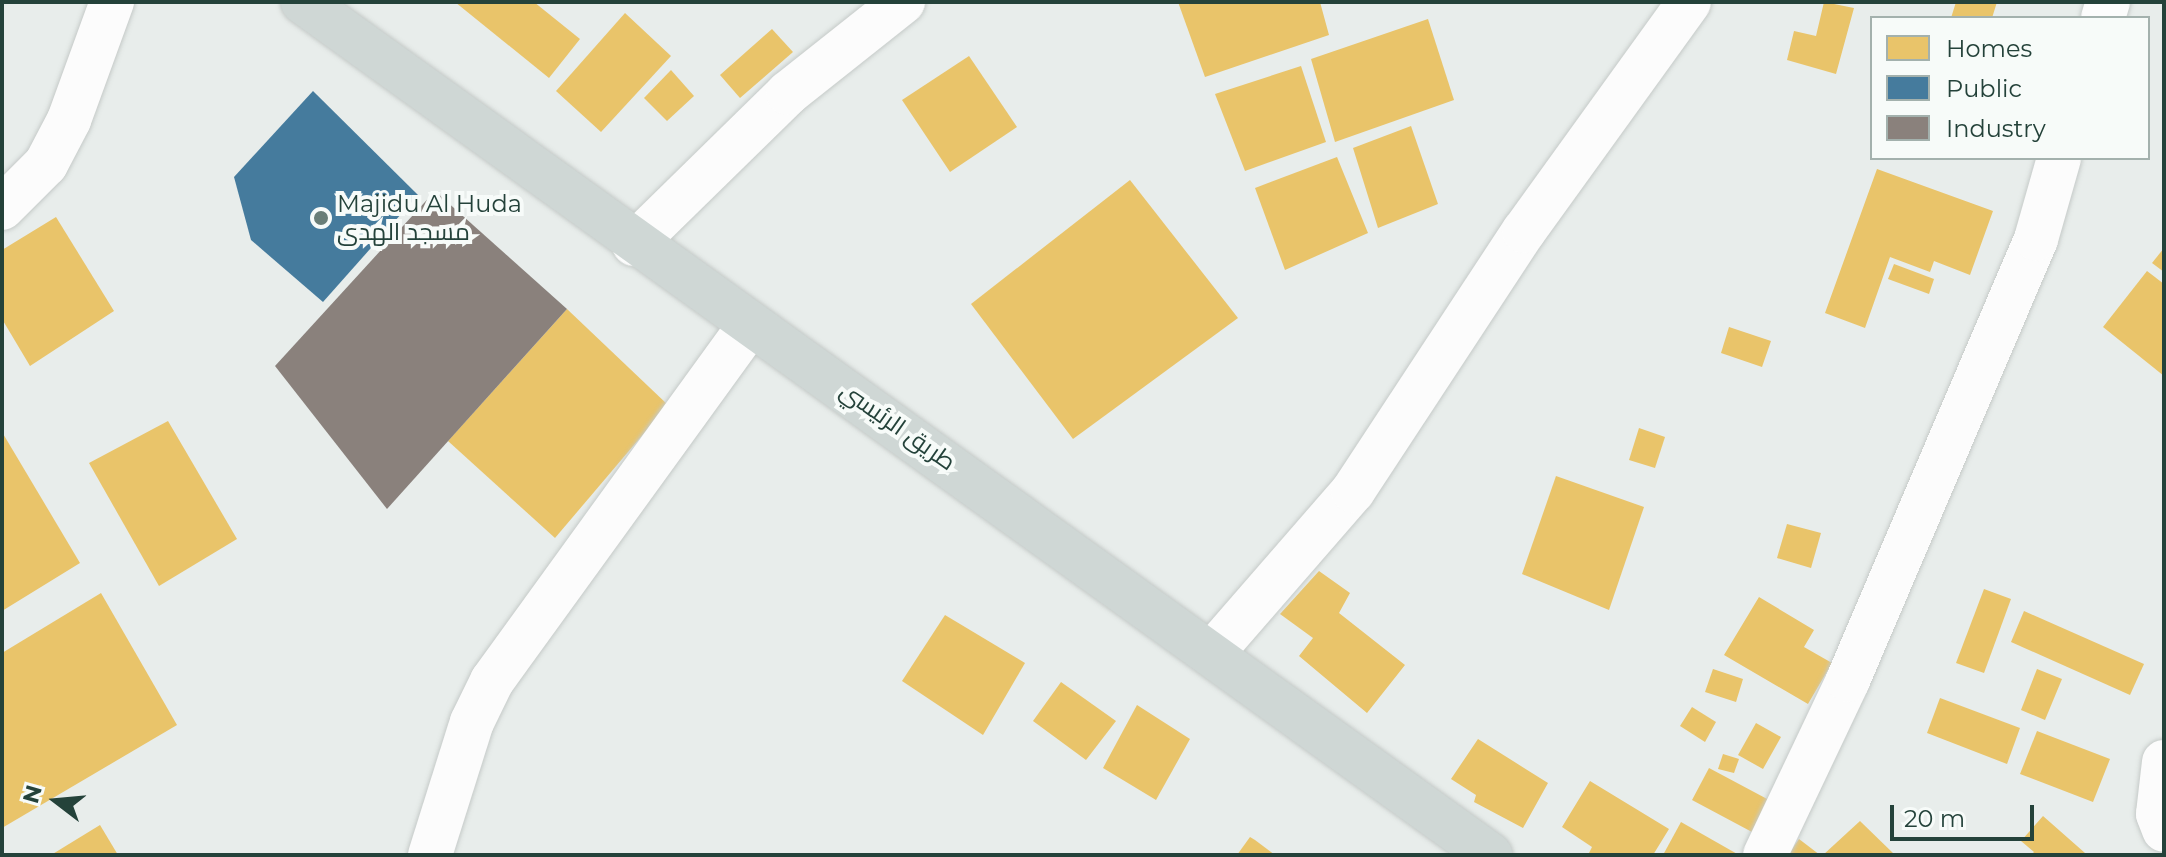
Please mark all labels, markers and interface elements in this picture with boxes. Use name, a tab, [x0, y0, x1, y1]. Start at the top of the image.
legend	[1870, 16, 2150, 160]
text: Homes	[1946, 34, 2032, 63]
text: Public	[1946, 74, 2022, 103]
text: Industry	[1946, 114, 2046, 143]
place label: Majidu Al Huda مسجد الهدى	[337, 190, 522, 246]
marker: Majidu Al Huda مسجد الهدى	[312, 209, 330, 227]
street label: طريق الرئيسي	[835, 376, 961, 476]
north arrow	[16, 761, 96, 841]
text: N	[17, 782, 48, 807]
scale bar	[1894, 789, 2038, 839]
text: 20 m	[1904, 804, 1965, 833]

